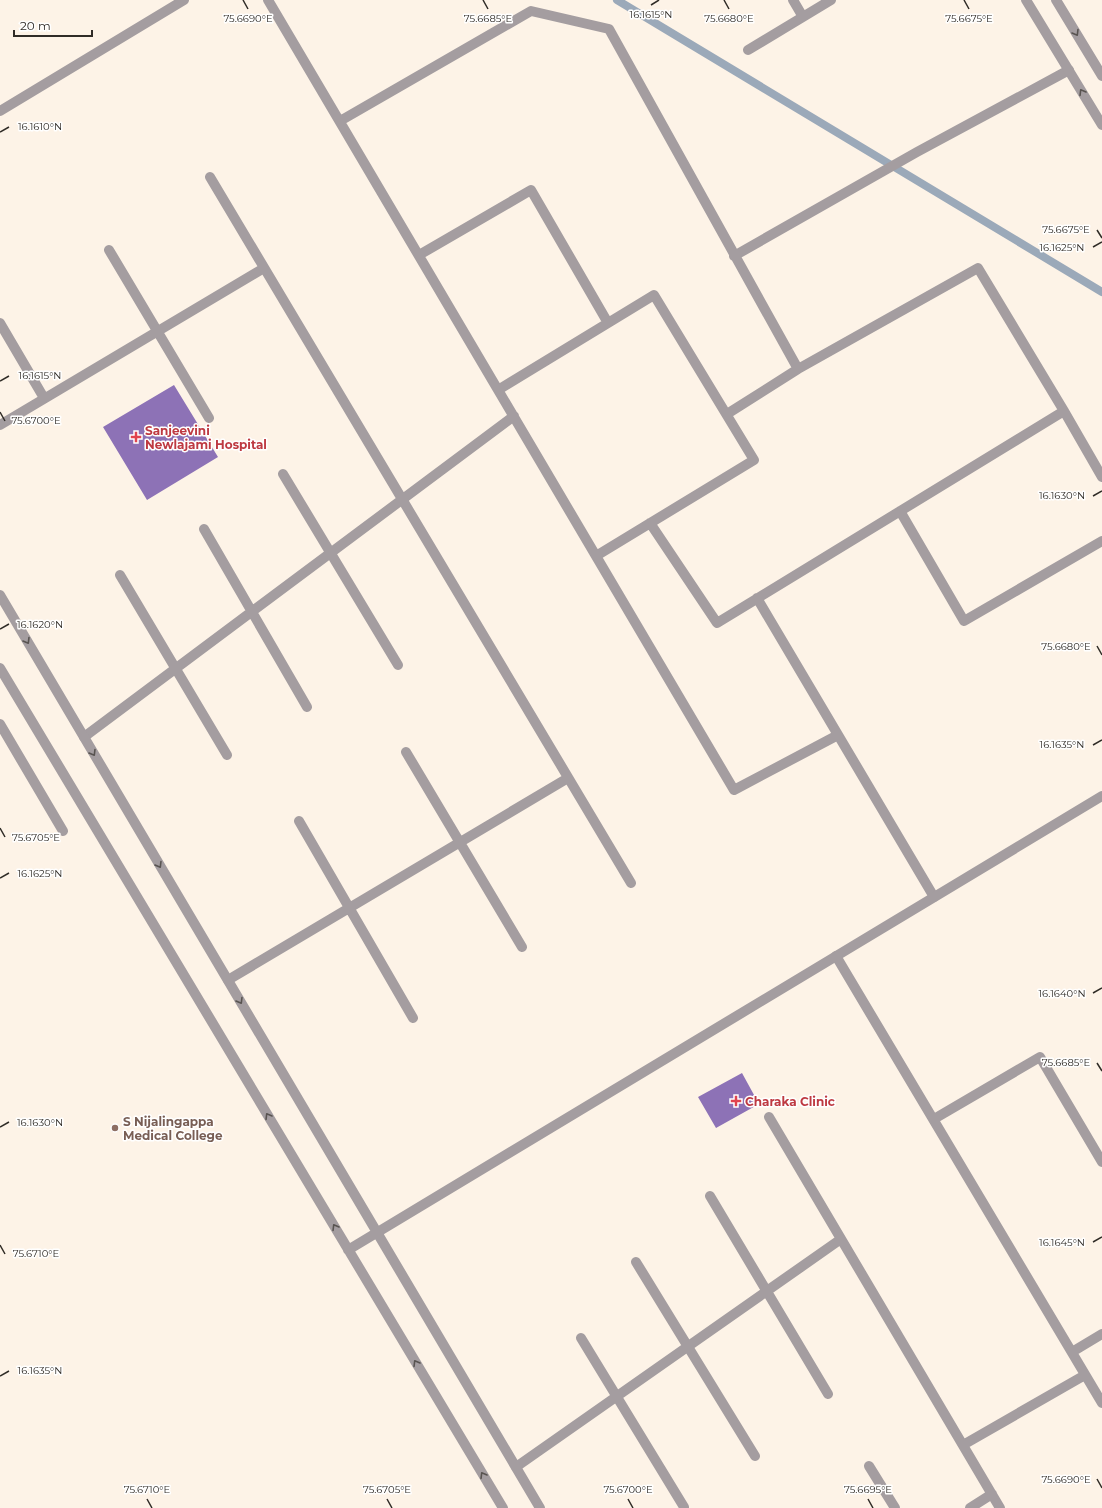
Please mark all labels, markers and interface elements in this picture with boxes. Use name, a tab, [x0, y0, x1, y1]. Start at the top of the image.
text: 16.1615°N	[630, 8, 672, 21]
scale bar	[14, 12, 92, 38]
text: 75.6690°E	[223, 12, 273, 25]
text: 75.6685°E	[464, 12, 512, 25]
text: 75.6680°E	[704, 12, 754, 25]
text: 75.6675°E	[945, 12, 993, 25]
text: 20 m	[20, 18, 51, 33]
one-way arrow	[1071, 29, 1079, 36]
one-way arrow	[1079, 89, 1086, 96]
text: 16.1610°N	[18, 120, 62, 133]
text: 75.6675°E	[1042, 223, 1090, 236]
text: 16.1625°N	[1039, 241, 1085, 254]
text: 16.1615°N	[19, 369, 61, 382]
text: 75.6700°E	[11, 414, 61, 427]
place label: Sanjeevini Newlajami Hospital	[145, 423, 267, 452]
marker: Sanjeevini Newlajami Hospital	[130, 431, 142, 443]
text: 16.1630°N	[1039, 489, 1085, 502]
text: 16.1620°N	[17, 618, 63, 631]
one-way arrow	[22, 637, 30, 644]
text: 75.6680°E	[1041, 640, 1091, 653]
text: 16.1635°N	[1040, 738, 1084, 751]
one-way arrow	[89, 749, 96, 756]
text: 75.6705°E	[12, 831, 60, 844]
one-way arrow	[155, 861, 162, 868]
text: 16.1625°N	[17, 867, 63, 880]
text: 16.1640°N	[1038, 987, 1086, 1000]
one-way arrow	[235, 997, 242, 1004]
text: 75.6685°E	[1042, 1056, 1090, 1069]
place label: Charaka Clinic	[745, 1094, 835, 1109]
marker: Charaka Clinic	[730, 1095, 742, 1107]
one-way arrow	[265, 1113, 273, 1120]
place label: S Nijalingappa Medical College	[123, 1114, 223, 1143]
text: 16.1630°N	[17, 1116, 63, 1129]
marker: S Nijalingappa Medical College	[110, 1123, 120, 1133]
one-way arrow	[332, 1224, 339, 1231]
text: 16.1645°N	[1039, 1236, 1085, 1249]
text: 75.6710°E	[13, 1247, 60, 1260]
one-way arrow	[413, 1360, 420, 1367]
text: 16.1635°N	[18, 1364, 62, 1377]
one-way arrow	[480, 1472, 487, 1479]
text: 75.6690°E	[1041, 1473, 1091, 1486]
text: 75.6710°E	[124, 1483, 171, 1496]
text: 75.6705°E	[363, 1483, 411, 1496]
text: 75.6700°E	[603, 1483, 653, 1496]
text: 75.6695°E	[844, 1483, 892, 1496]

